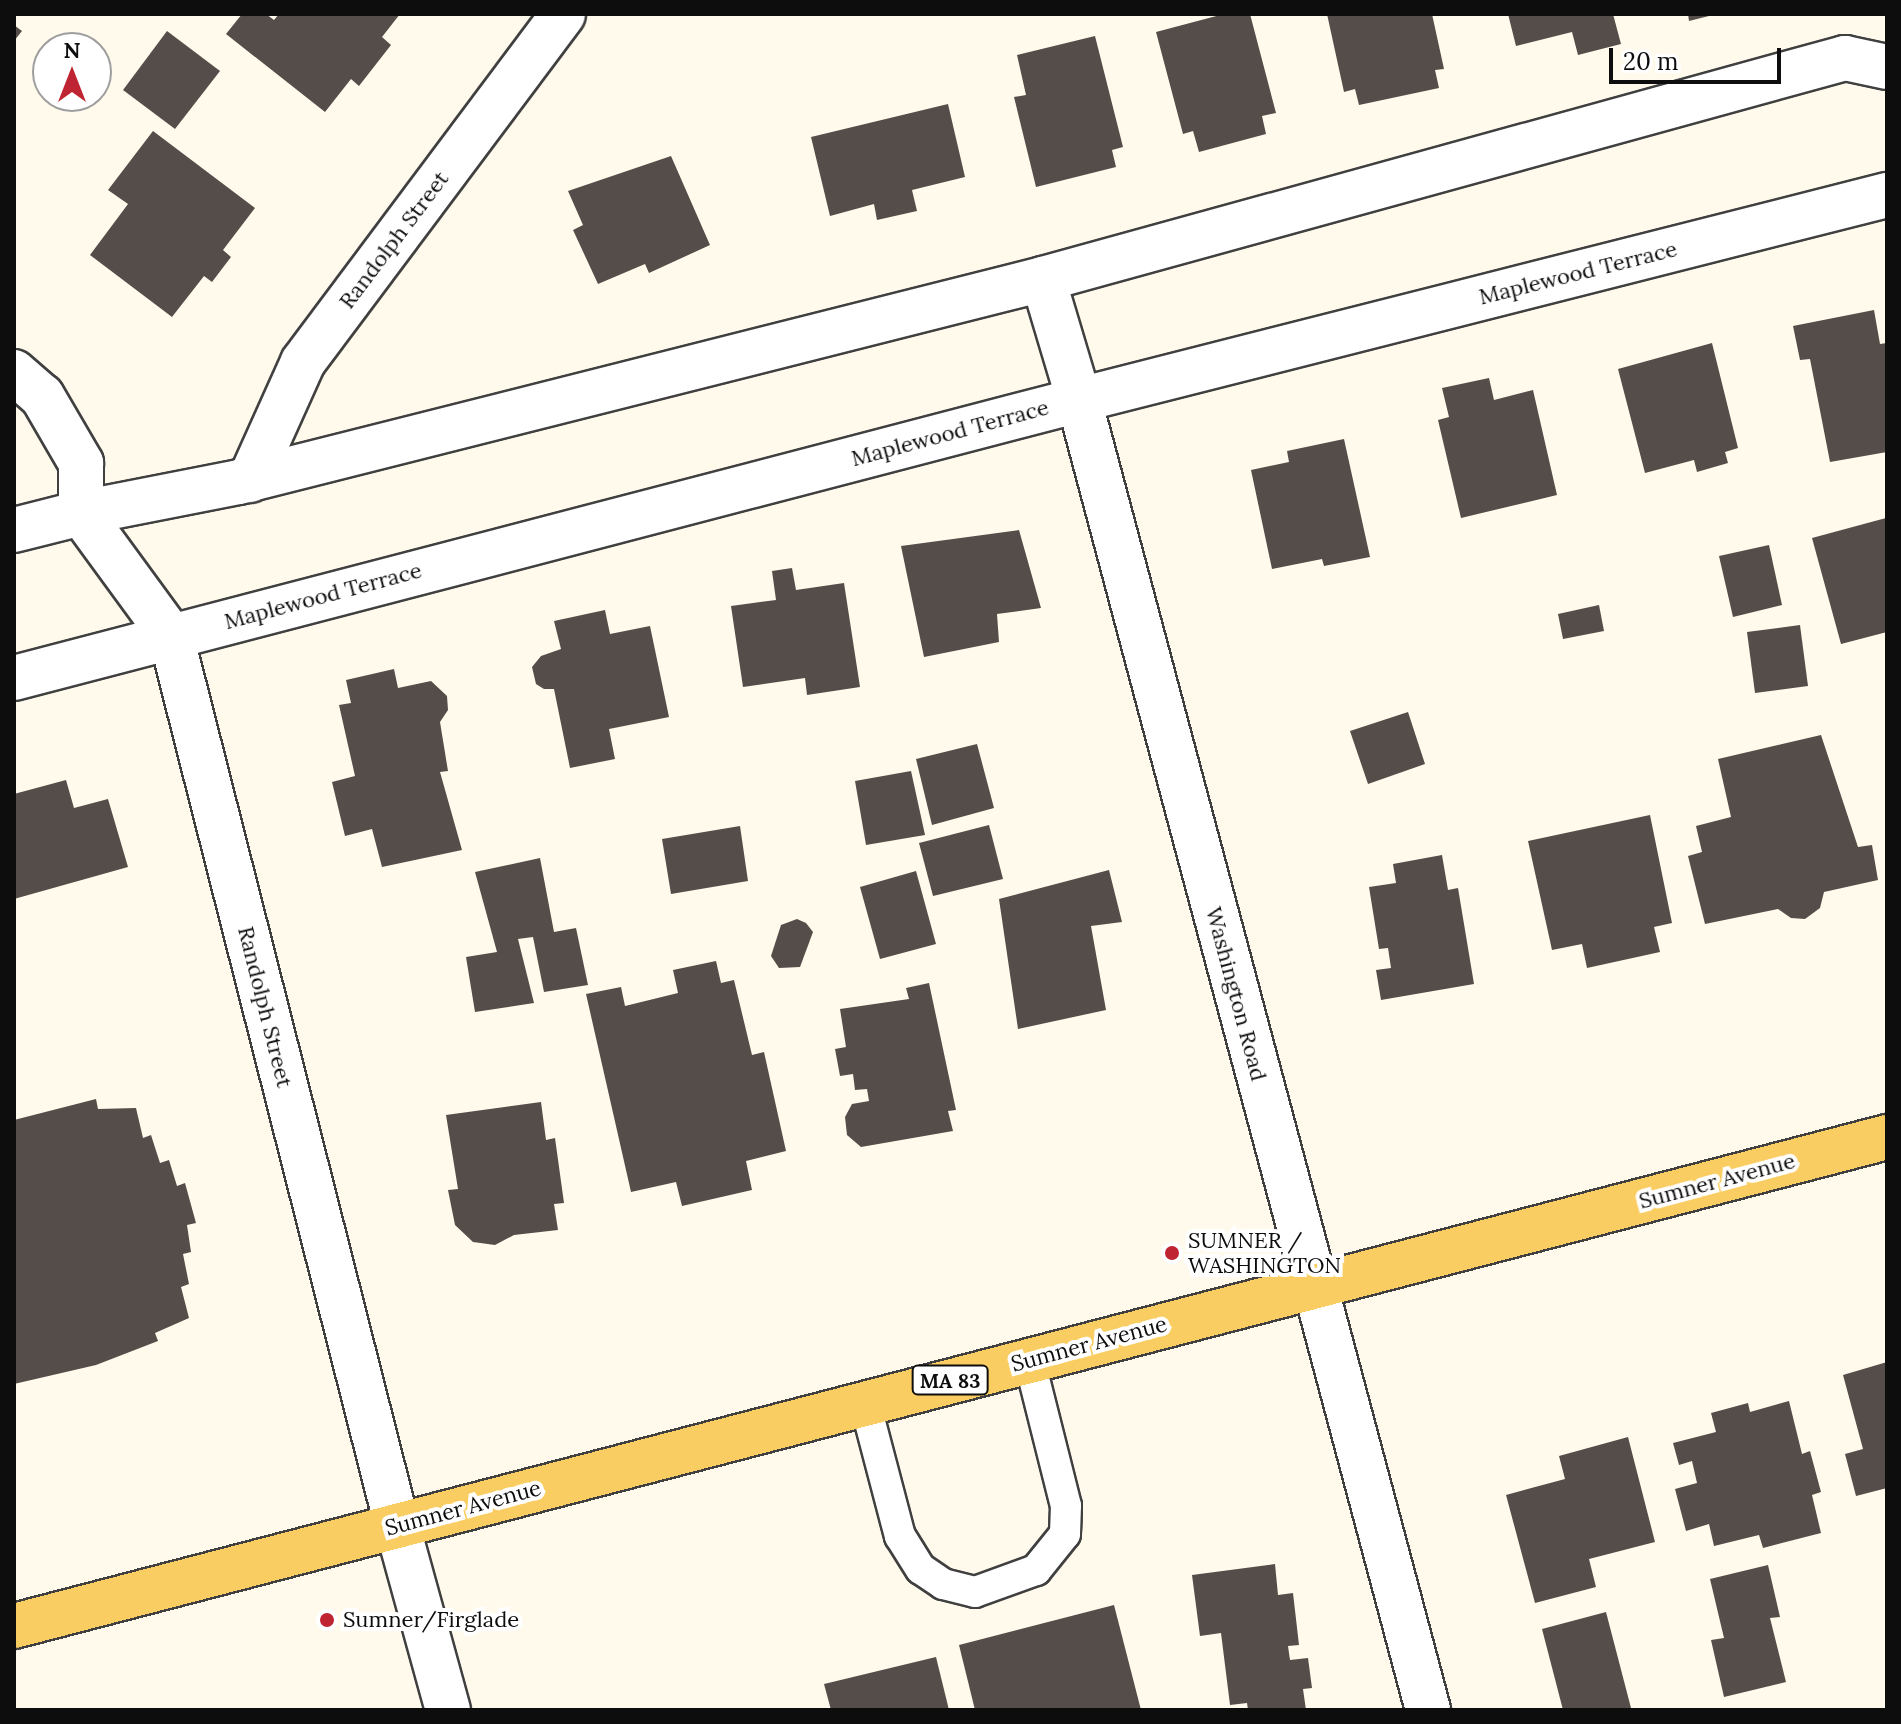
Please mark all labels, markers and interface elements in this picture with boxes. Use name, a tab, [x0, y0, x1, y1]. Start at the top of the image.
north arrow	[32, 32, 112, 112]
scale bar	[1613, 32, 1785, 82]
text: N	[63, 36, 81, 64]
text: 20 m	[1623, 46, 1679, 77]
street label: Randolph Street	[334, 166, 454, 314]
street label: Maplewood Terrace	[1476, 236, 1680, 310]
street label: Maplewood Terrace	[848, 394, 1052, 472]
street label: Maplewood Terrace	[221, 557, 425, 635]
street label: Washington Road	[1200, 904, 1272, 1084]
street label: Randolph Street	[232, 924, 298, 1090]
street label: Sumner Avenue	[1636, 1147, 1798, 1215]
place label: SUMNER / WASHINGTON	[1188, 1227, 1341, 1278]
marker: SUMNER / WASHINGTON	[1163, 1244, 1181, 1262]
street label: Sumner Avenue	[1008, 1310, 1170, 1378]
road number: MA 83	[910, 1364, 990, 1396]
street label: Sumner Avenue	[382, 1474, 544, 1542]
place label: Sumner/Firglade	[343, 1607, 519, 1633]
marker: Sumner/Firglade	[318, 1611, 336, 1629]

